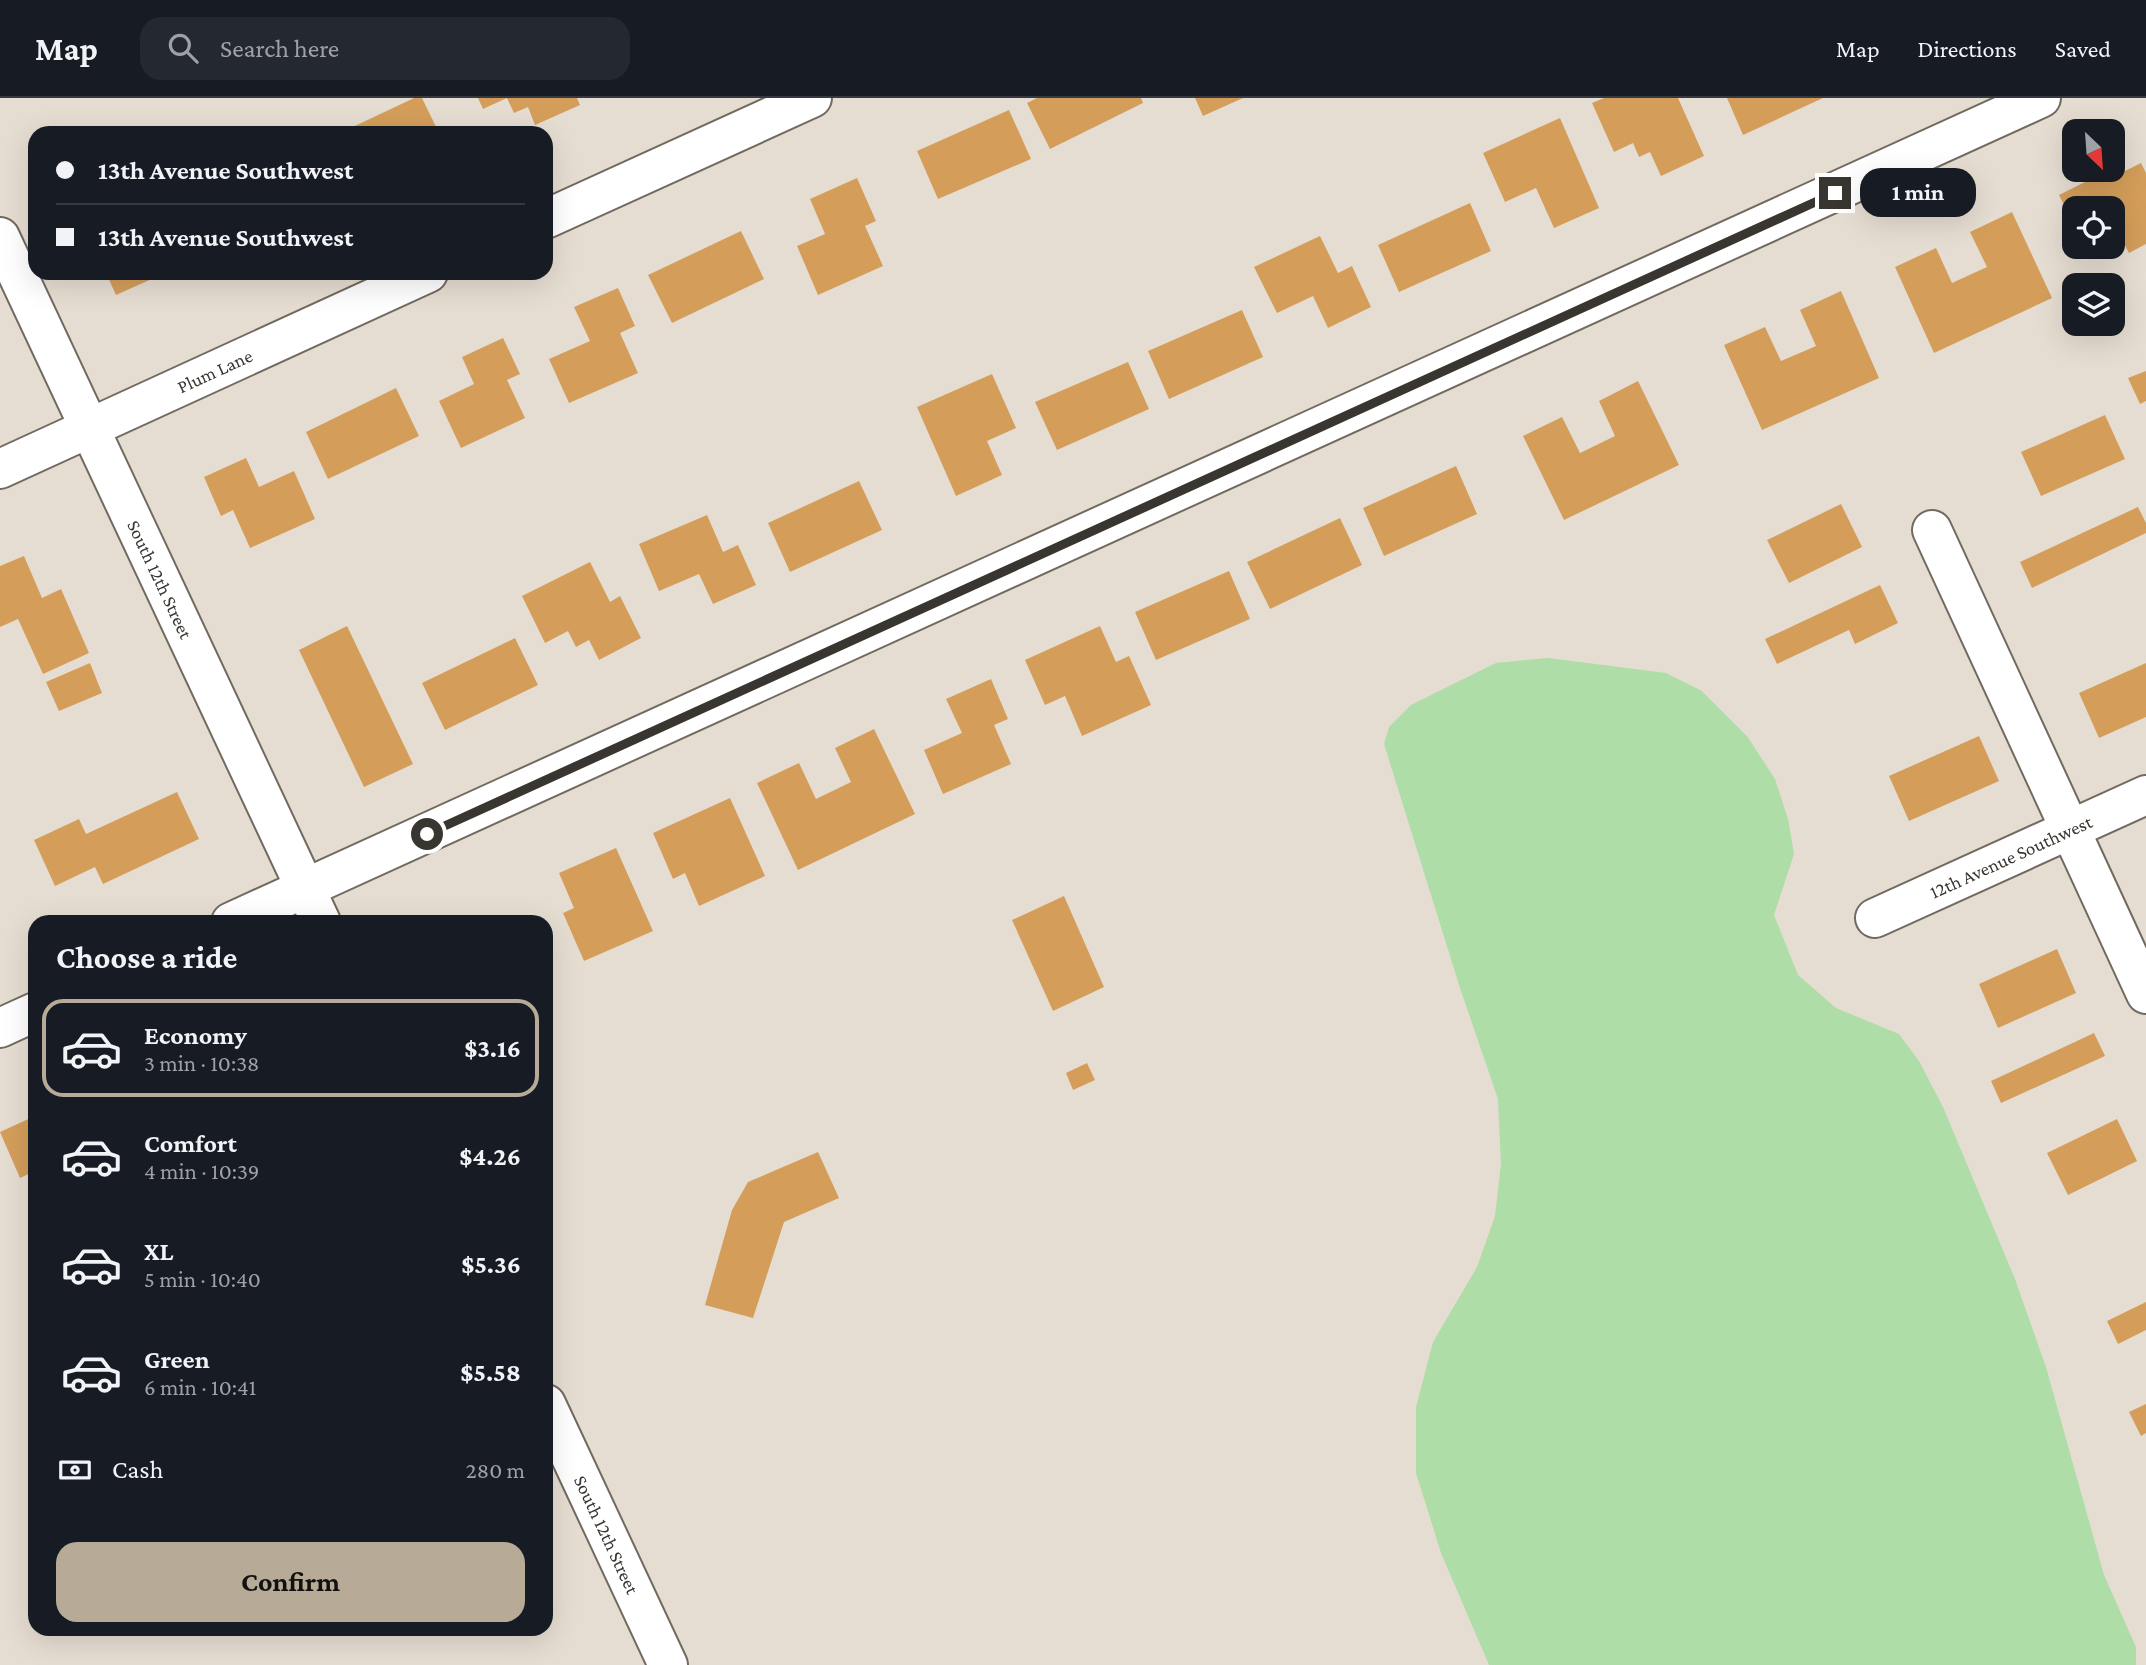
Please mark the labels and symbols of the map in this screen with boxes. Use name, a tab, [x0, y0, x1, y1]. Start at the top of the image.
north arrow	[2062, 119, 2124, 182]
callout: 1 min	[1860, 168, 1975, 217]
route end	[1819, 177, 1851, 209]
street label: Plum Lane	[174, 344, 255, 397]
street label: South 12th Street	[124, 517, 197, 643]
street label: 12th Avenue Southwest	[1926, 810, 2096, 902]
route start	[411, 818, 443, 850]
street label: South 12th Street	[570, 1472, 644, 1598]

